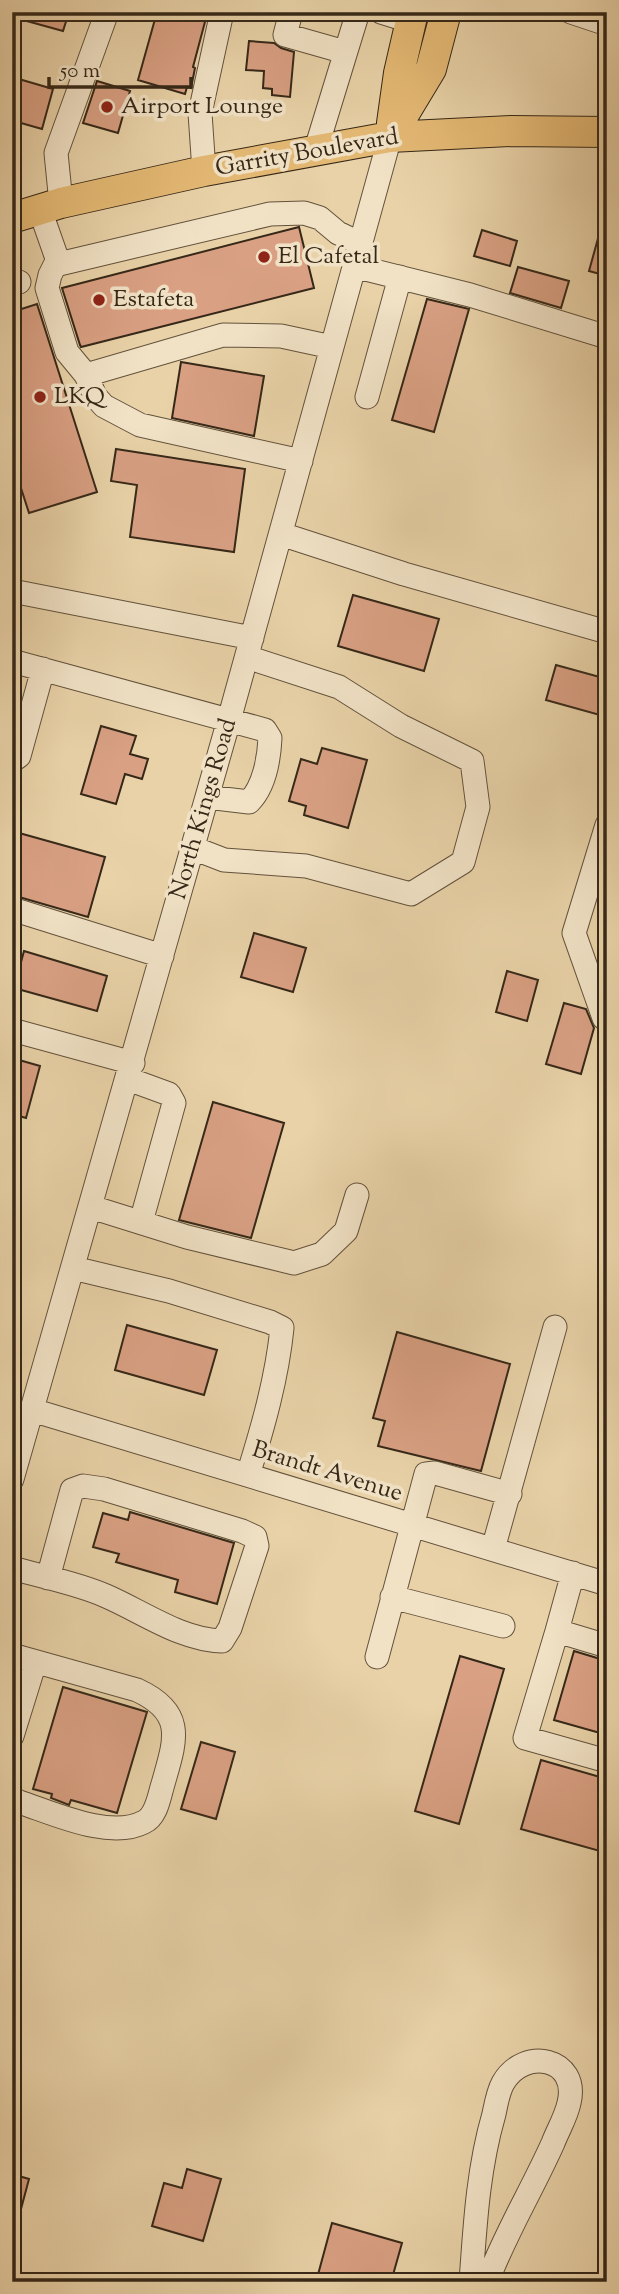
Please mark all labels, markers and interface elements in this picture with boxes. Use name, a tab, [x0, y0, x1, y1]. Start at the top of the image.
scale bar	[49, 46, 191, 90]
text: 50 m	[59, 57, 100, 87]
place label: Airport Lounge	[121, 90, 283, 124]
marker: Airport Lounge	[99, 99, 115, 115]
street label: Garrity Boulevard	[213, 120, 402, 186]
place label: El Cafetal	[278, 240, 380, 274]
marker: El Cafetal	[256, 249, 272, 265]
place label: Estafeta	[113, 283, 194, 317]
marker: Estafeta	[91, 292, 107, 308]
place label: LKQ	[54, 380, 108, 414]
marker: LKQ	[32, 389, 48, 405]
street label: North Kings Road	[162, 714, 246, 903]
street label: Brandt Avenue	[247, 1433, 407, 1511]

